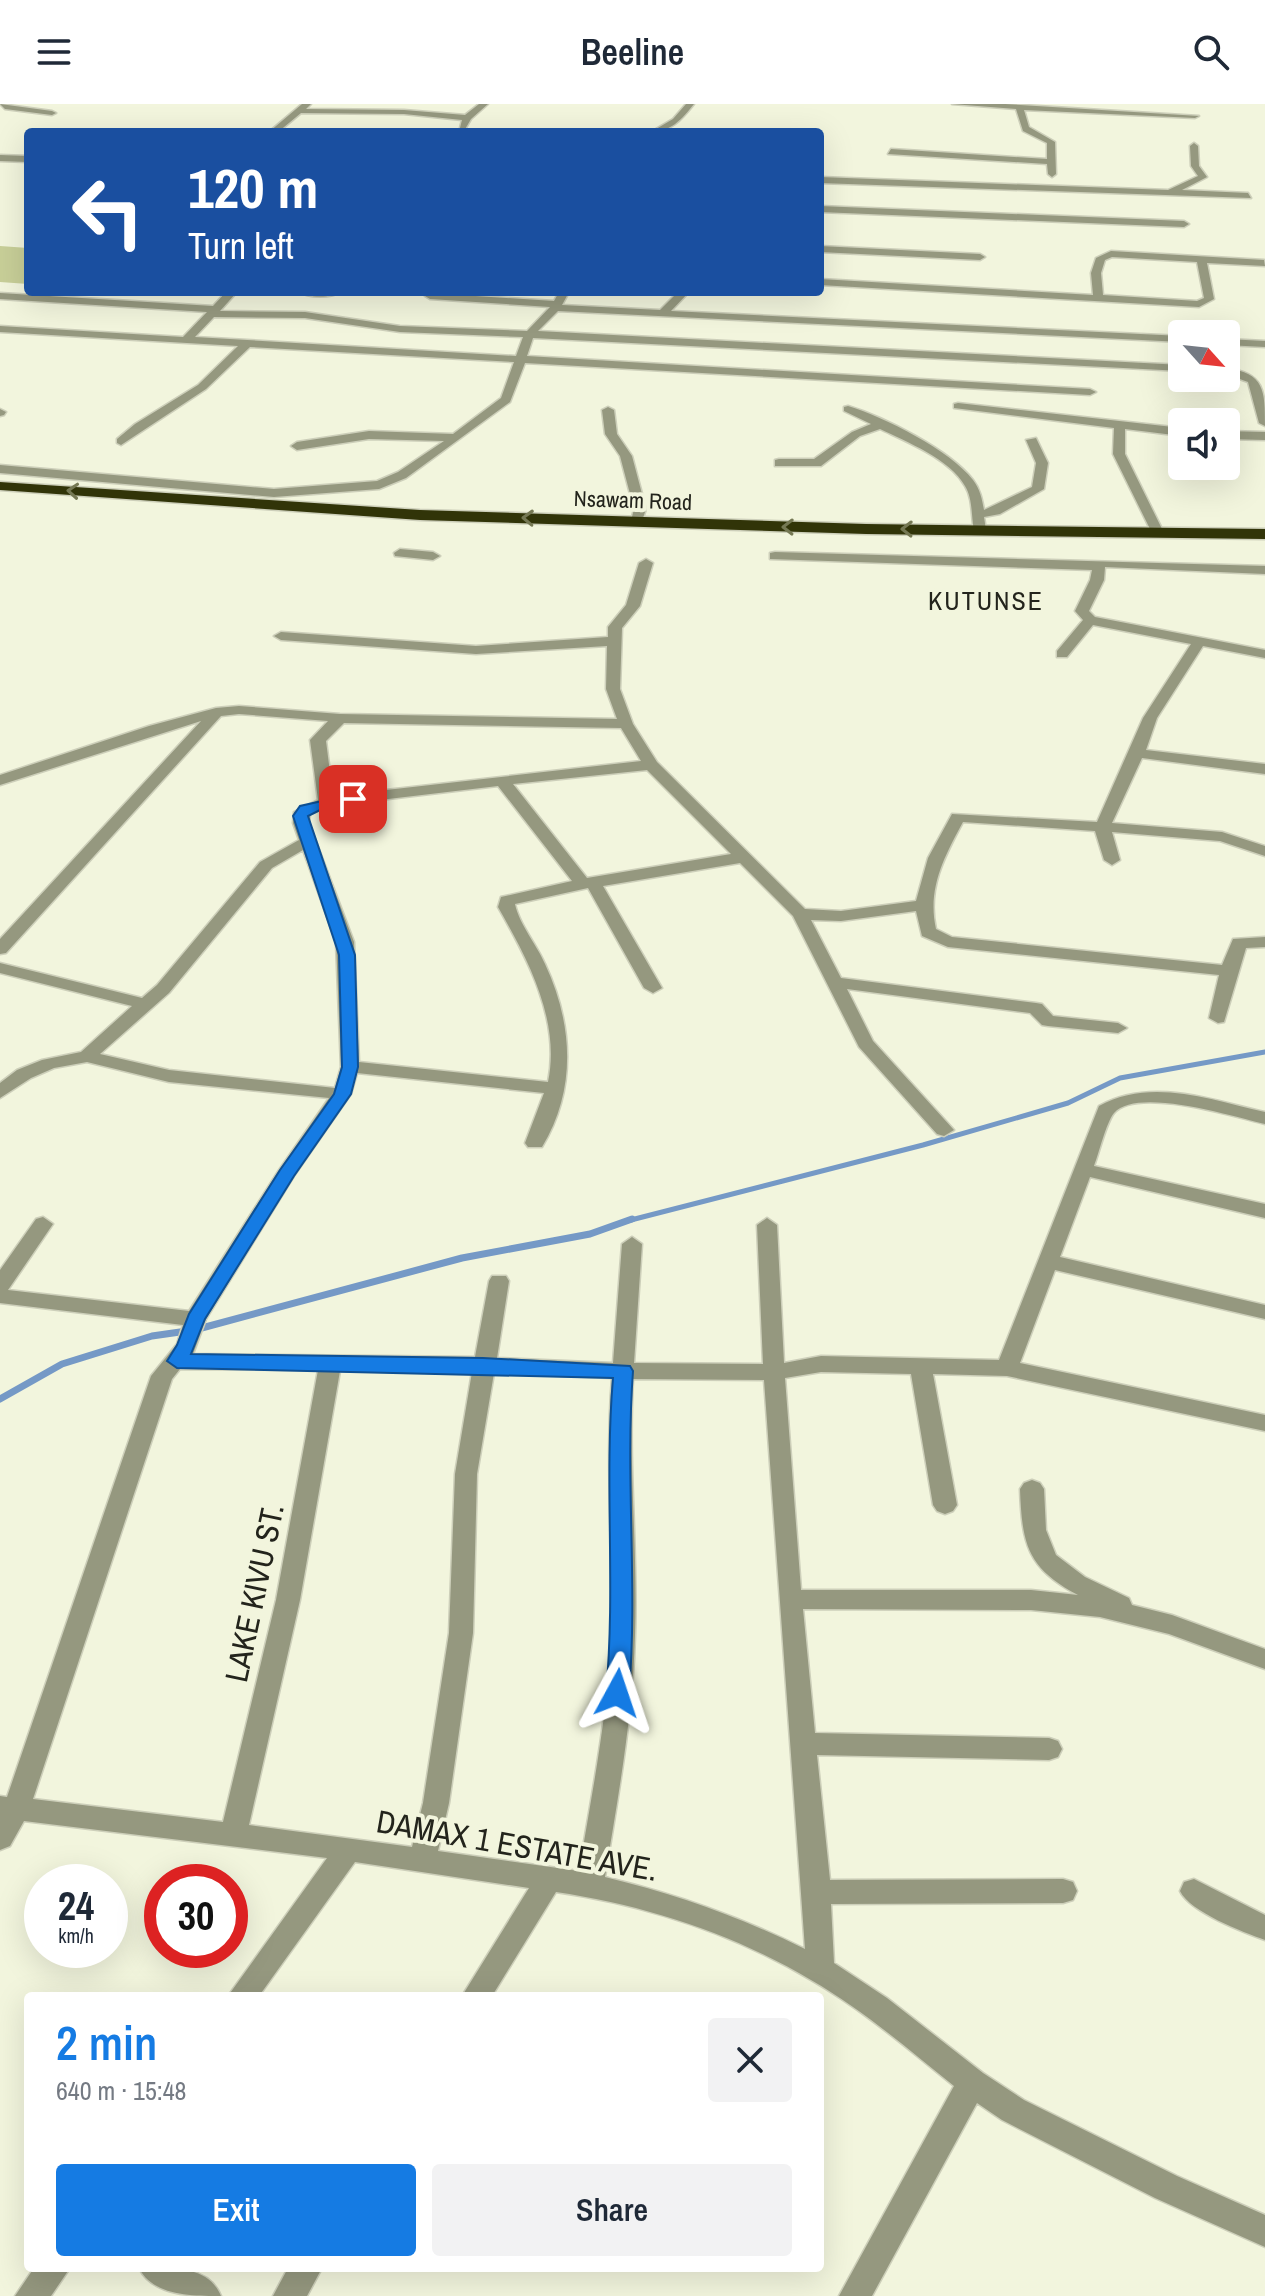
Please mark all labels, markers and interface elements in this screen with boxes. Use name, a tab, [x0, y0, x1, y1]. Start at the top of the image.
text: Beeline	[581, 28, 684, 76]
icon: menu	[32, 30, 76, 74]
icon: search	[1189, 30, 1233, 74]
text: 120 m	[188, 150, 318, 225]
icon: left	[56, 160, 160, 264]
text: Turn left	[188, 222, 294, 270]
north arrow	[1168, 320, 1240, 392]
map controls	[1168, 320, 1240, 480]
button: sound	[1168, 408, 1240, 480]
one-way arrow	[66, 483, 79, 500]
street label: Nsawam Road	[573, 483, 693, 517]
one-way arrow	[521, 510, 534, 527]
one-way arrow	[781, 518, 794, 536]
one-way arrow	[900, 521, 913, 538]
district label: KUTUNSE	[928, 583, 1044, 618]
pin	[319, 765, 387, 833]
icon: arrive	[331, 777, 375, 821]
street label: LAKE KIVU ST.	[214, 1500, 294, 1686]
position arrow	[575, 1651, 659, 1735]
street label: DAMAX 1 ESTATE AVE.	[373, 1799, 661, 1891]
speed limit sign: 30	[144, 1864, 248, 1968]
text: 24	[58, 1879, 94, 1932]
text: km/h	[58, 1922, 94, 1949]
text: 2 min	[56, 2010, 157, 2075]
button: close	[708, 2018, 792, 2102]
text: 640 m · 15:48	[56, 2073, 186, 2108]
button: Exit	[56, 2164, 416, 2256]
button: Share	[432, 2164, 792, 2256]

